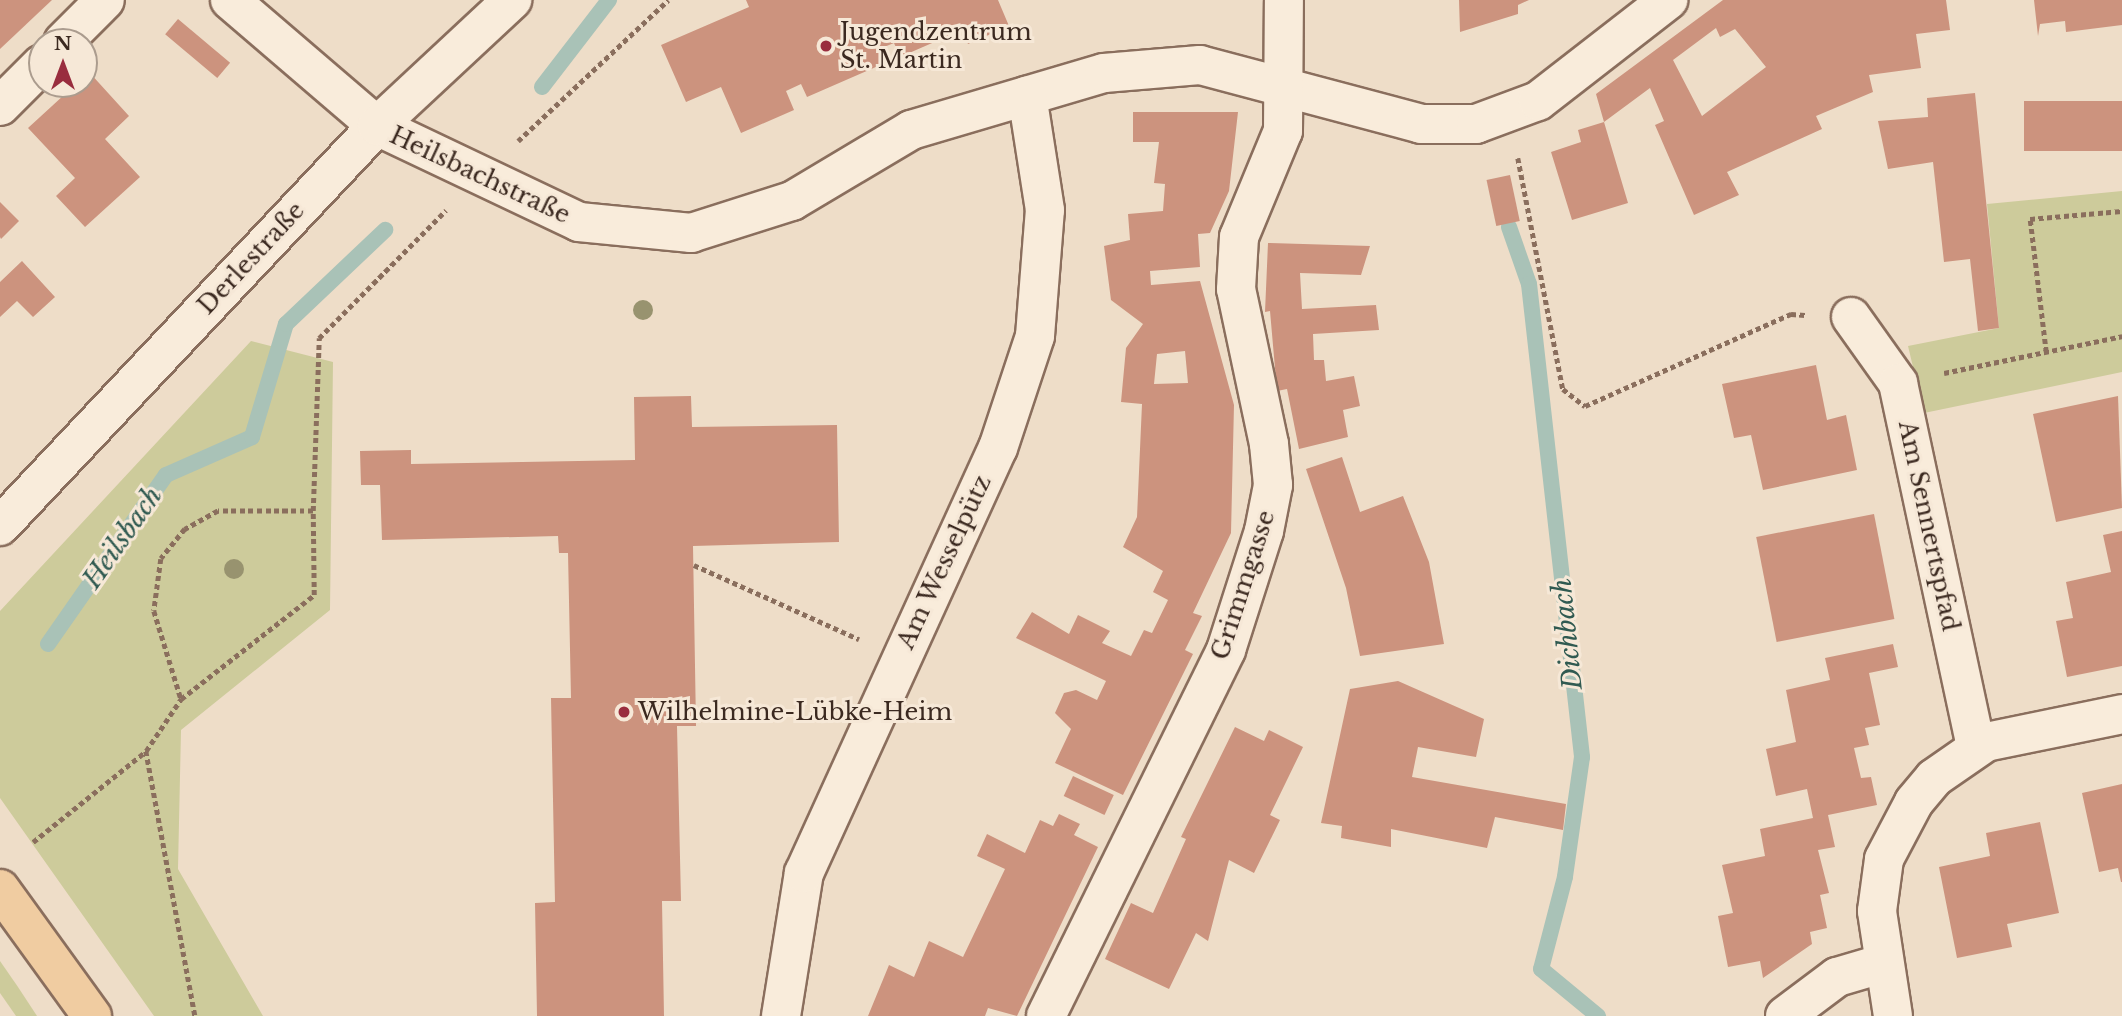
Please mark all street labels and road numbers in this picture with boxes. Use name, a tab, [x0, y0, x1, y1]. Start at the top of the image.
street label: Heilsbachstraße	[385, 121, 575, 229]
street label: Derlestraße	[192, 196, 310, 320]
street label: Am Sennertspfad	[1893, 418, 1965, 634]
street label: Am Wesselpütz	[891, 470, 997, 654]
street label: Grimmgasse	[1205, 507, 1281, 663]

